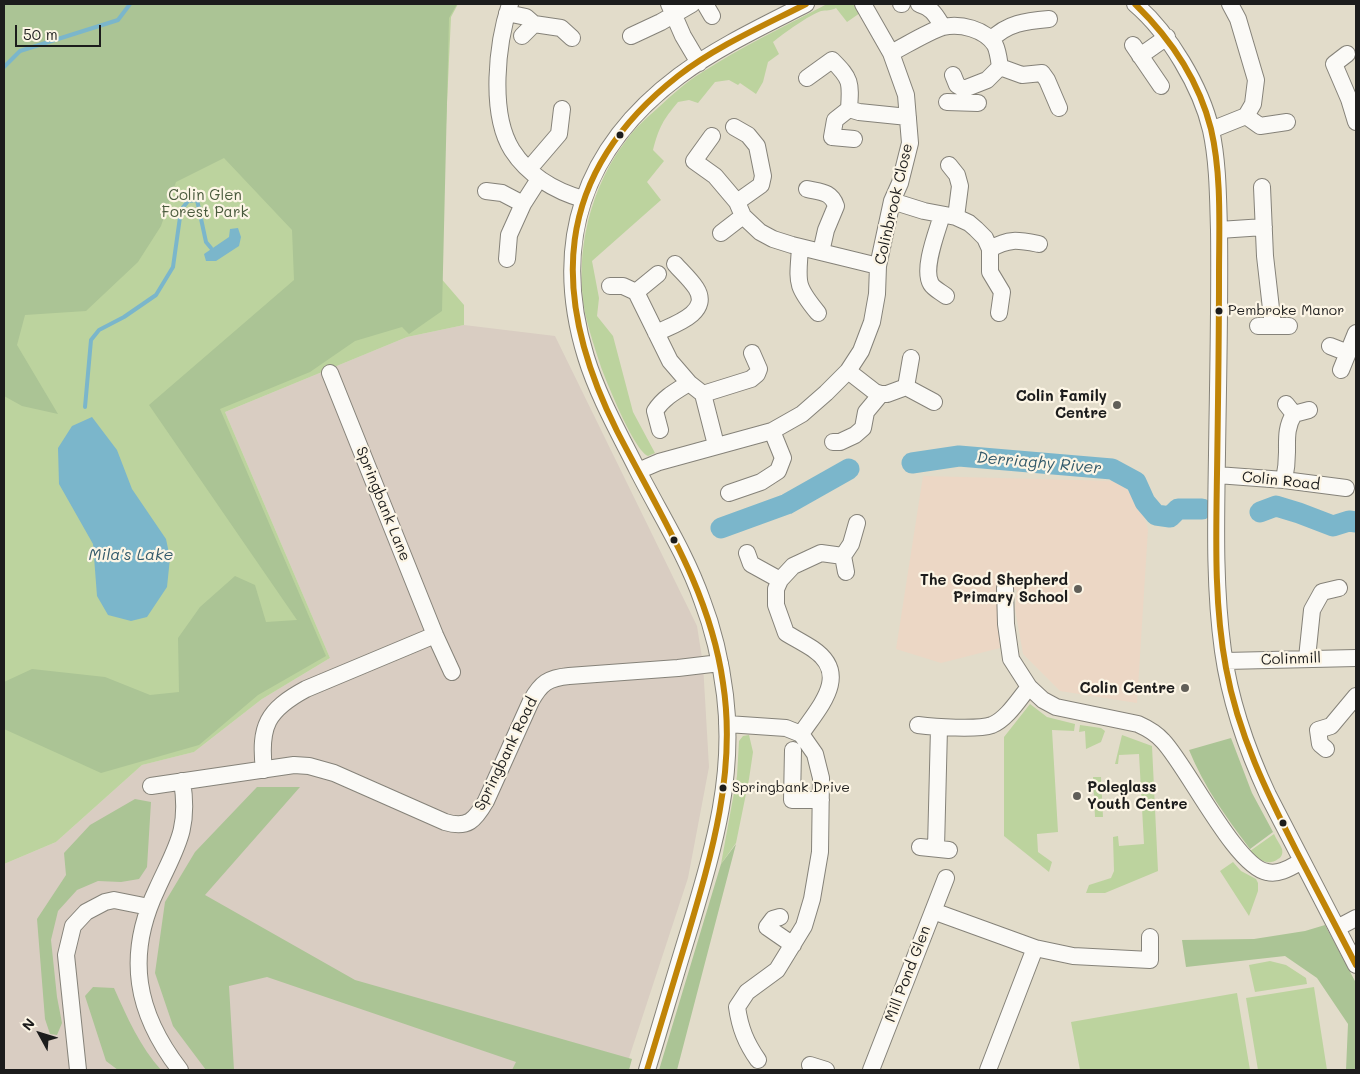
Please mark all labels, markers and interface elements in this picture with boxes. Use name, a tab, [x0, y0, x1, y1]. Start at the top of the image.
scale bar	[18, 15, 104, 47]
text: 50 m	[23, 24, 58, 44]
unlabelled marker	[615, 130, 625, 140]
street label: Colinbrook Close	[871, 142, 917, 266]
park label: Colin Glen Forest Park	[162, 186, 248, 221]
place label: Pembroke Manor	[1228, 303, 1344, 319]
marker: Pembroke Manor	[1214, 306, 1224, 316]
place label: Colin Family Centre	[1016, 387, 1107, 422]
marker: Colin Family Centre	[1111, 399, 1123, 411]
street label: Springbank Lane	[352, 444, 414, 564]
water label: Derriaghy River	[976, 448, 1102, 478]
street label: Colin Road	[1241, 468, 1321, 494]
unlabelled marker	[669, 535, 679, 545]
water label: Mila's Lake	[89, 545, 173, 565]
place label: The Good Shepherd Primary School	[920, 571, 1068, 606]
marker: The Good Shepherd Primary School	[1072, 583, 1084, 595]
street label: Colinmill	[1261, 649, 1321, 669]
place label: Colin Centre	[1080, 679, 1175, 697]
marker: Colin Centre	[1179, 682, 1191, 694]
street label: Springbank Road	[471, 694, 541, 814]
place label: Poleglass Youth Centre	[1087, 778, 1187, 813]
place label: Springbank Drive	[732, 780, 850, 796]
marker: Springbank Drive	[718, 783, 728, 793]
marker: Poleglass Youth Centre	[1071, 790, 1083, 802]
unlabelled marker	[1278, 818, 1288, 828]
street label: Mill Pond Glen	[881, 923, 935, 1025]
north arrow	[15, 1009, 65, 1059]
text: N	[17, 1014, 39, 1034]

